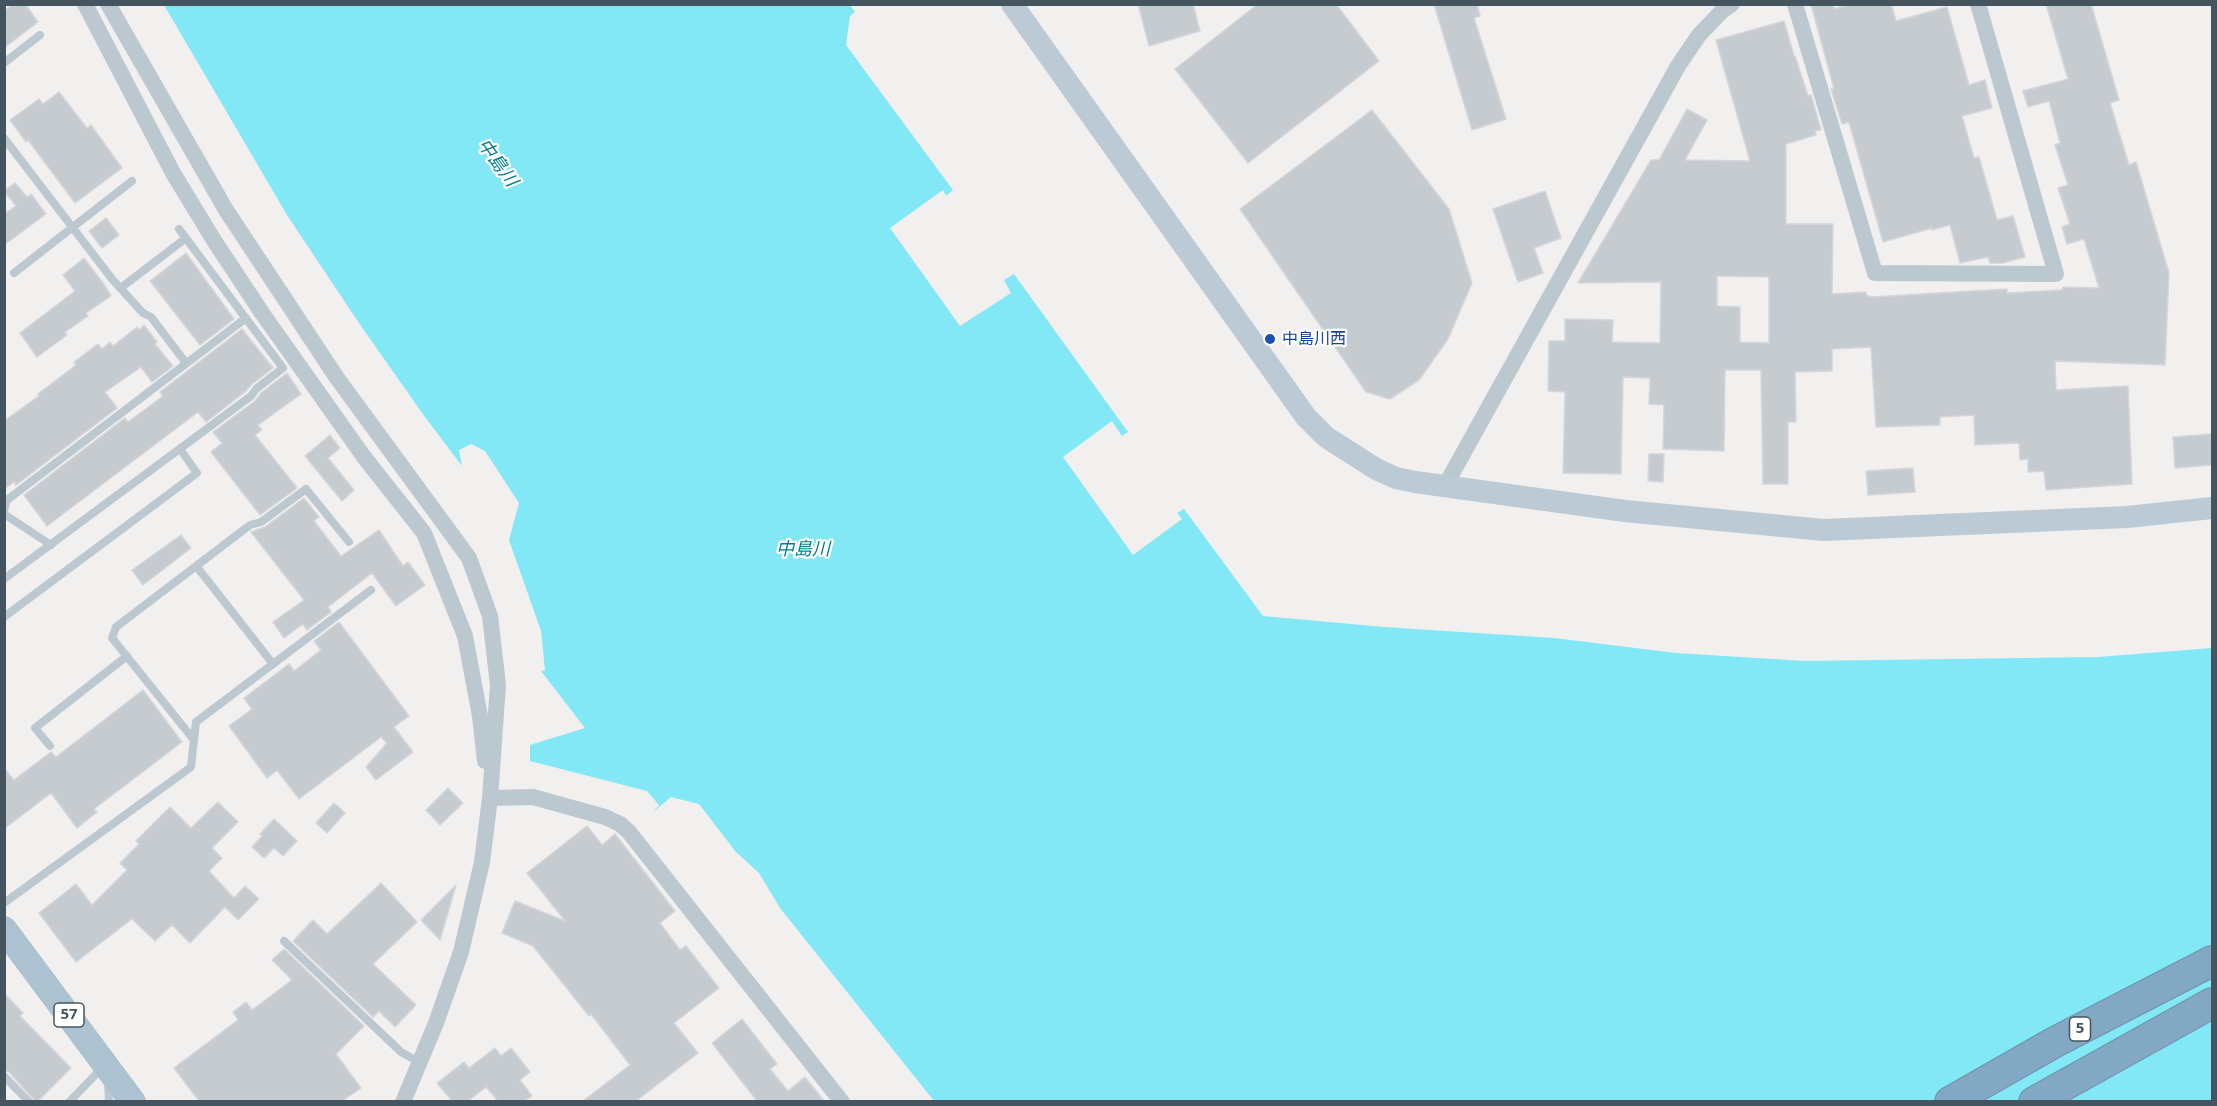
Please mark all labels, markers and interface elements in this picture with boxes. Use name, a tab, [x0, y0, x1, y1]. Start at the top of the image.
water label: 中島川	[472, 135, 522, 191]
place label: 中島川西	[1282, 329, 1346, 349]
marker: 中島川西	[1263, 332, 1277, 346]
water label: 中島川	[776, 539, 830, 561]
road number: 57	[54, 1003, 84, 1027]
road number: 5	[2070, 1017, 2090, 1041]

